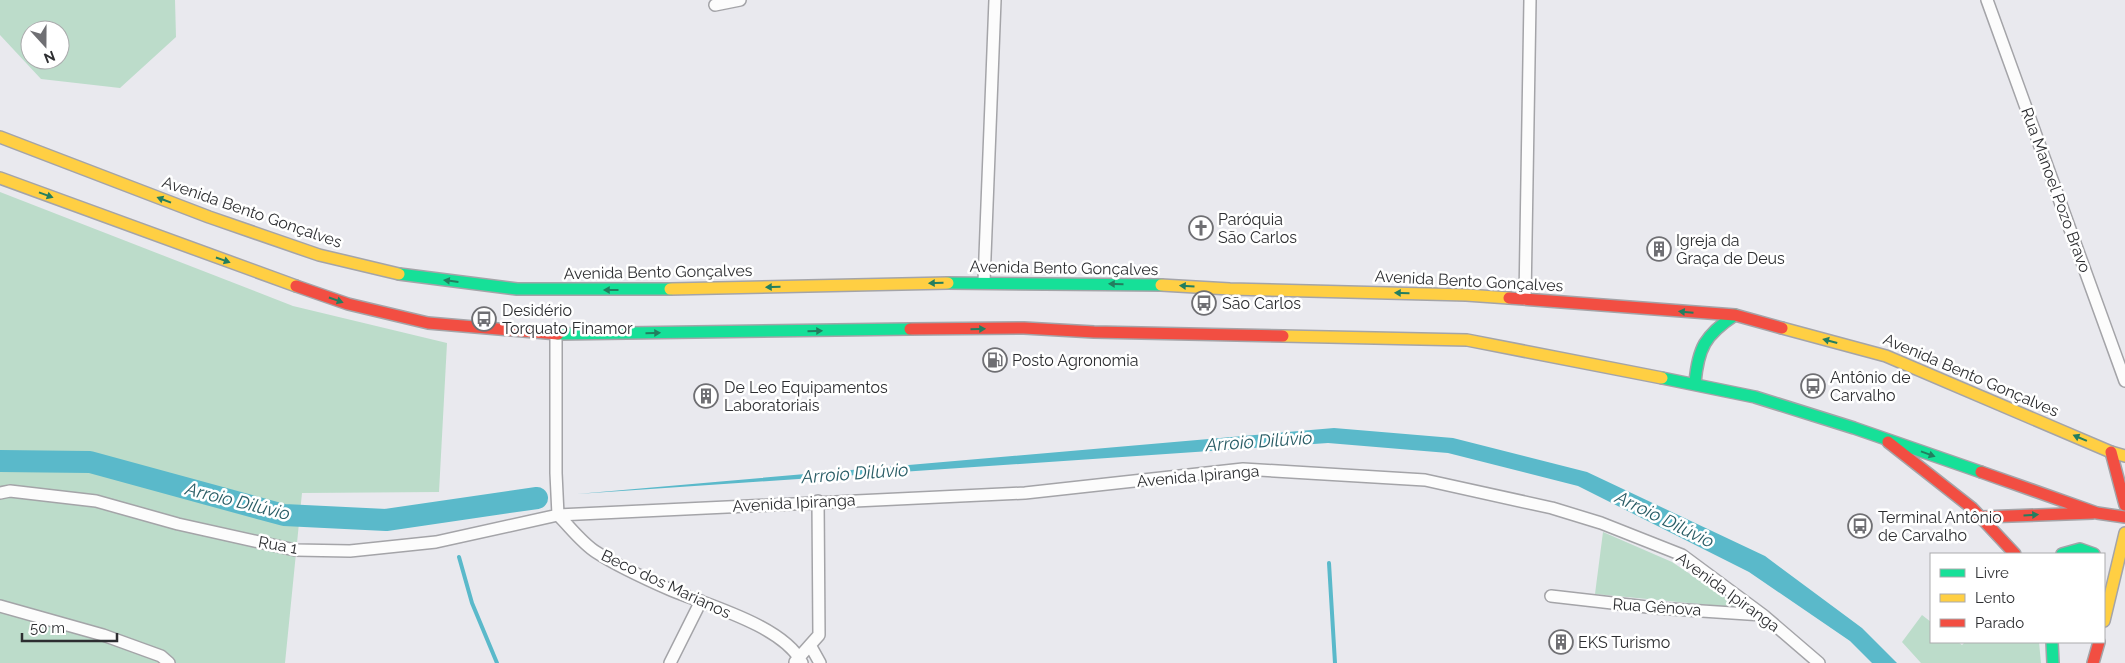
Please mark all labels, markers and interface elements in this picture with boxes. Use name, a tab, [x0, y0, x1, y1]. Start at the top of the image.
north arrow	[20, 20, 70, 70]
text: N	[42, 48, 58, 67]
street label: Rua Manoel Pozo Bravo	[2017, 105, 2095, 275]
street label: Avenida Bento Gonçalves	[160, 172, 345, 252]
one-way arrow	[38, 192, 53, 199]
one-way arrow	[156, 195, 171, 203]
place label: Paróquia São Carlos	[1218, 210, 1297, 247]
church icon: Paróquia São Carlos	[1188, 215, 1214, 241]
place label: Igreja da Graça de Deus	[1676, 231, 1785, 268]
building icon: Igreja da Graça de Deus	[1646, 236, 1672, 262]
one-way arrow	[216, 256, 231, 264]
street label: Avenida Bento Gonçalves	[969, 257, 1159, 279]
street label: Avenida Bento Gonçalves	[563, 261, 753, 283]
street label: Avenida Bento Gonçalves	[1374, 267, 1564, 295]
one-way arrow	[443, 277, 459, 285]
one-way arrow	[928, 279, 944, 287]
one-way arrow	[1108, 280, 1124, 288]
one-way arrow	[1179, 282, 1195, 290]
one-way arrow	[765, 283, 781, 291]
one-way arrow	[603, 286, 619, 294]
one-way arrow	[1394, 289, 1410, 297]
bus stop icon: São Carlos	[1191, 290, 1217, 316]
place label: São Carlos	[1222, 294, 1301, 313]
one-way arrow	[329, 296, 344, 304]
place label: Desidério Torquato Finamor	[502, 301, 633, 338]
bus stop icon: Desidério Torquato Finamor	[471, 306, 497, 332]
one-way arrow	[1678, 307, 1694, 315]
one-way arrow	[970, 325, 986, 333]
one-way arrow	[808, 327, 824, 335]
one-way arrow	[645, 329, 661, 337]
street label: Avenida Bento Gonçalves	[1880, 329, 2062, 421]
one-way arrow	[1823, 336, 1838, 344]
fuel station icon: Posto Agronomia	[982, 347, 1008, 373]
place label: Posto Agronomia	[1012, 351, 1138, 370]
place label: Antônio de Carvalho	[1830, 368, 1911, 405]
bus stop icon: Antônio de Carvalho	[1800, 373, 1826, 399]
place label: De Leo Equipamentos Laboratoriais	[724, 378, 888, 415]
building icon: De Leo Equipamentos Laboratoriais	[693, 383, 719, 409]
water label: Arroio Dilúvio	[1204, 427, 1313, 455]
one-way arrow	[2073, 434, 2087, 442]
one-way arrow	[1921, 450, 1936, 458]
water label: Arroio Dilúvio	[800, 459, 909, 487]
street label: Avenida Ipiranga	[1136, 461, 1260, 491]
water label: Arroio Dilúvio	[183, 478, 292, 524]
water label: Arroio Dilúvio	[1611, 486, 1718, 552]
street label: Avenida Ipiranga	[732, 490, 856, 516]
place label: Terminal Antônio de Carvalho	[1878, 508, 2002, 545]
one-way arrow	[2023, 511, 2039, 519]
bus stop icon: Terminal Antônio de Carvalho	[1847, 513, 1873, 539]
street label: Rua 1	[257, 532, 299, 558]
street label: Beco dos Marianos	[598, 546, 734, 622]
street label: Avenida Ipiranga	[1673, 548, 1783, 636]
legend	[1930, 553, 2105, 643]
text: Livre	[1975, 564, 2009, 582]
text: Lento	[1975, 589, 2015, 607]
street label: Rua Gênova	[1612, 594, 1702, 620]
scale bar	[22, 610, 118, 642]
text: Parado	[1975, 614, 2024, 632]
text: 50 m	[30, 619, 65, 637]
building icon: EKS Turismo	[1548, 629, 1574, 655]
place label: EKS Turismo	[1578, 633, 1670, 652]

